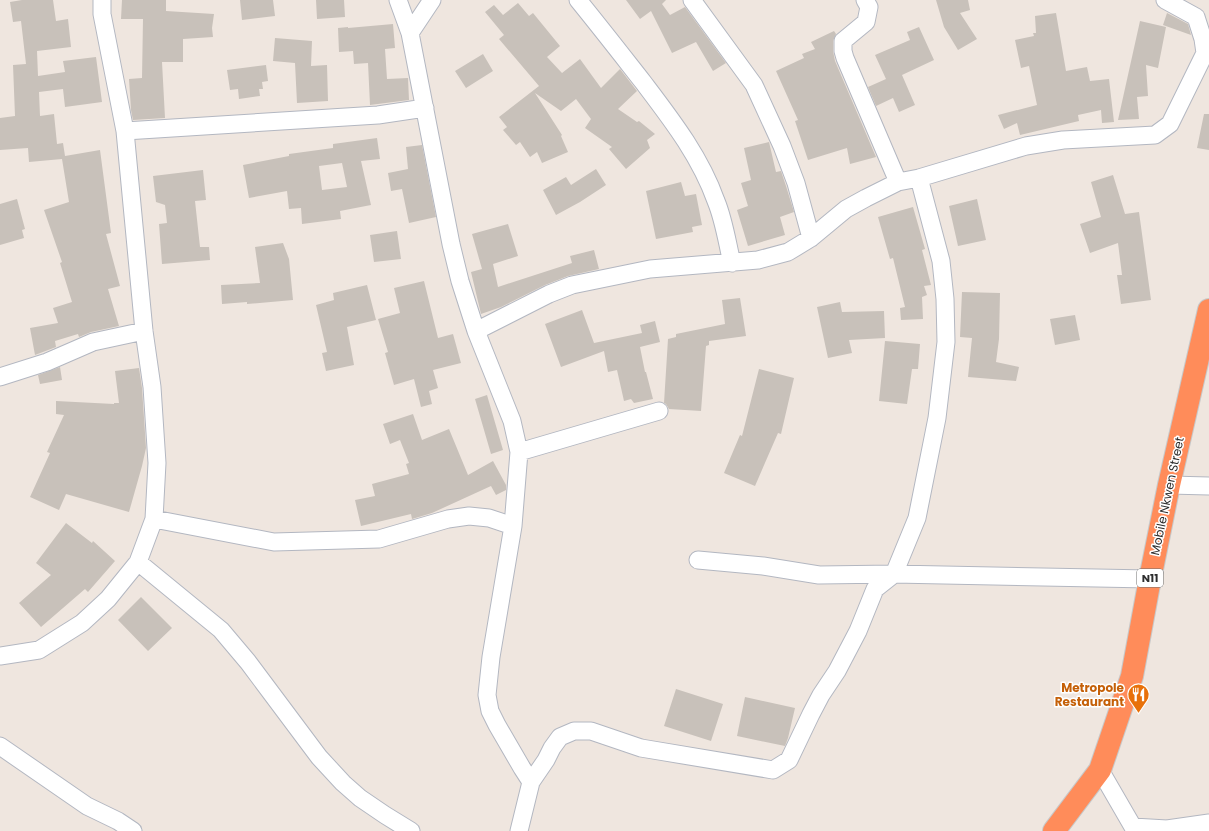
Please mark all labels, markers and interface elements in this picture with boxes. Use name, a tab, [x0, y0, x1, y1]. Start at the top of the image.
street label: Mobile Nkwen Street	[1146, 435, 1188, 557]
road number: N11	[1137, 569, 1163, 587]
place label: Metropole Restaurant	[1055, 679, 1125, 710]
restaurant icon: Metropole Restaurant	[1126, 681, 1152, 714]

